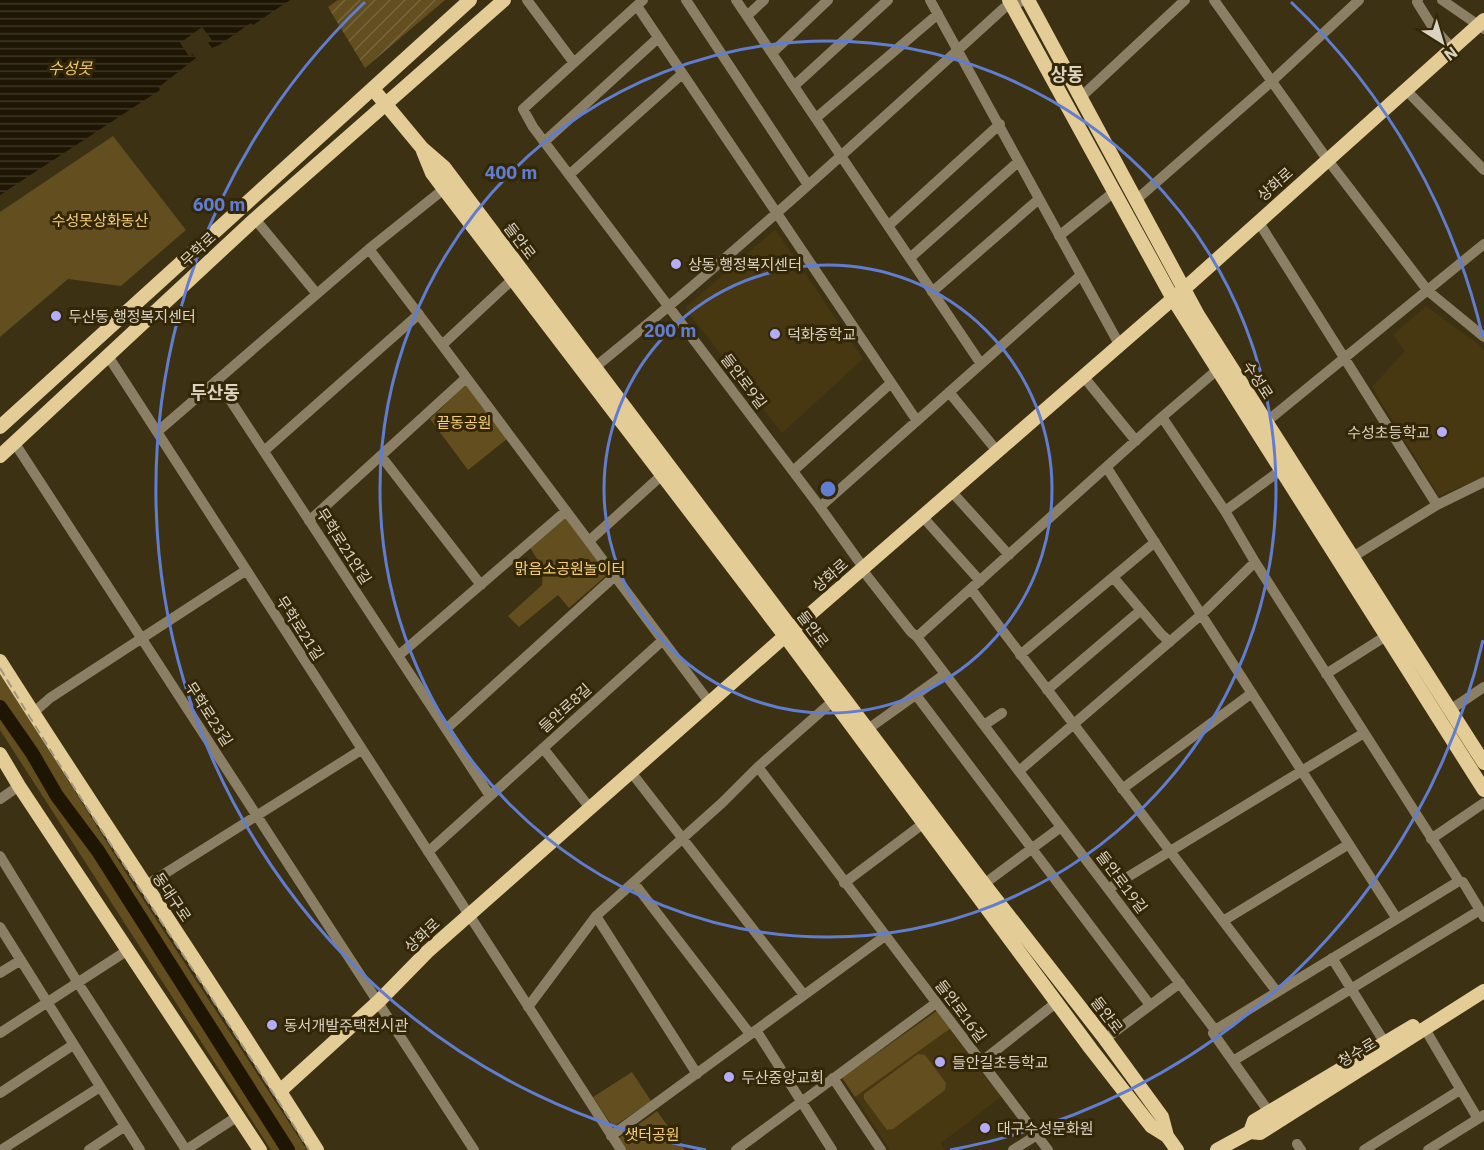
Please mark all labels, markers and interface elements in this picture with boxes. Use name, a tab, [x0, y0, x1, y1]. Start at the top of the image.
north arrow	[1412, 12, 1472, 72]
text: N	[1440, 43, 1462, 65]
water label: 수성못	[48, 58, 93, 78]
district label: 상동	[1050, 63, 1084, 86]
text: 400 m	[485, 161, 537, 184]
street label: 상화로	[1253, 163, 1297, 205]
text: 600 m	[193, 193, 245, 216]
park label: 수성못상화동산	[52, 211, 148, 230]
street label: 들안로	[500, 219, 540, 263]
street label: 무학로	[176, 228, 220, 270]
place label: 상동 행정복지센터	[688, 255, 802, 274]
marker: 상동 행정복지센터	[669, 257, 683, 271]
place label: 두산동 행정복지센터	[68, 307, 196, 326]
marker: 두산동 행정복지센터	[49, 309, 63, 323]
text: 200 m	[644, 319, 696, 342]
place label: 덕화중학교	[787, 325, 856, 344]
marker: 덕화중학교	[768, 327, 782, 341]
street label: 들안로9길	[717, 350, 771, 412]
street label: 수성로	[1239, 357, 1277, 403]
district label: 두산동	[190, 381, 240, 404]
park label: 끝동공원	[436, 413, 492, 432]
place label: 수성초등학교	[1347, 423, 1430, 442]
marker: 수성초등학교	[1435, 425, 1449, 439]
centre of rings	[818, 479, 838, 499]
street label: 무학로21안길	[312, 504, 376, 588]
street label: 상화로	[808, 554, 852, 596]
park label: 맑음소공원놀이터	[515, 559, 625, 578]
street label: 무학로21길	[272, 592, 328, 664]
street label: 들안로	[793, 607, 833, 651]
street label: 무학로23길	[181, 678, 237, 750]
street label: 들안로8길	[535, 679, 595, 737]
street label: 들안로19길	[1092, 847, 1152, 917]
street label: 동대구로	[149, 869, 195, 925]
street label: 상화로	[400, 914, 444, 956]
street label: 들안로16길	[931, 976, 991, 1046]
street label: 들안로	[1087, 993, 1127, 1037]
place label: 동서개발주택전시관	[284, 1016, 408, 1035]
marker: 동서개발주택전시관	[265, 1018, 279, 1032]
street label: 청수로	[1334, 1033, 1380, 1071]
place label: 들안길초등학교	[952, 1053, 1049, 1072]
marker: 들안길초등학교	[933, 1055, 947, 1069]
place label: 두산중앙교회	[741, 1068, 824, 1087]
marker: 두산중앙교회	[722, 1070, 736, 1084]
place label: 대구수성문화원	[997, 1119, 1094, 1138]
marker: 대구수성문화원	[978, 1121, 992, 1135]
park label: 샛터공원	[624, 1125, 680, 1144]

